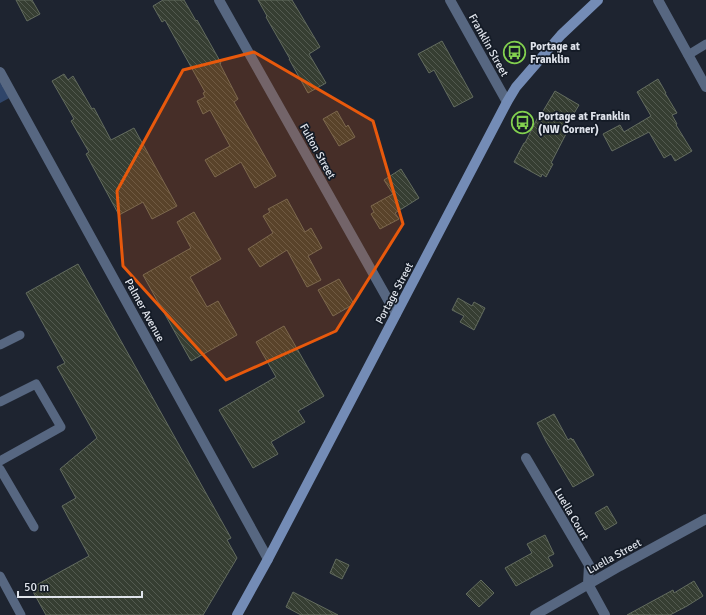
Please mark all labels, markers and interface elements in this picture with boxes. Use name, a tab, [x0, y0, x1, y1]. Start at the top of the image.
street label: Franklin Street	[466, 12, 511, 79]
bus stop icon: Portage at Franklin	[502, 39, 528, 65]
place label: Portage at Franklin	[530, 40, 580, 66]
bus stop icon: Portage at Franklin (NW Corner)	[509, 109, 535, 135]
place label: Portage at Franklin (NW Corner)	[538, 110, 630, 136]
street label: Fulton Street	[297, 121, 338, 181]
street label: Portage Street	[373, 260, 416, 326]
street label: Palmer Avenue	[122, 276, 167, 344]
street label: Luella Court	[552, 486, 592, 543]
street label: Luella Street	[585, 536, 644, 577]
scale bar	[18, 573, 142, 599]
text: 50 m	[24, 580, 49, 595]

